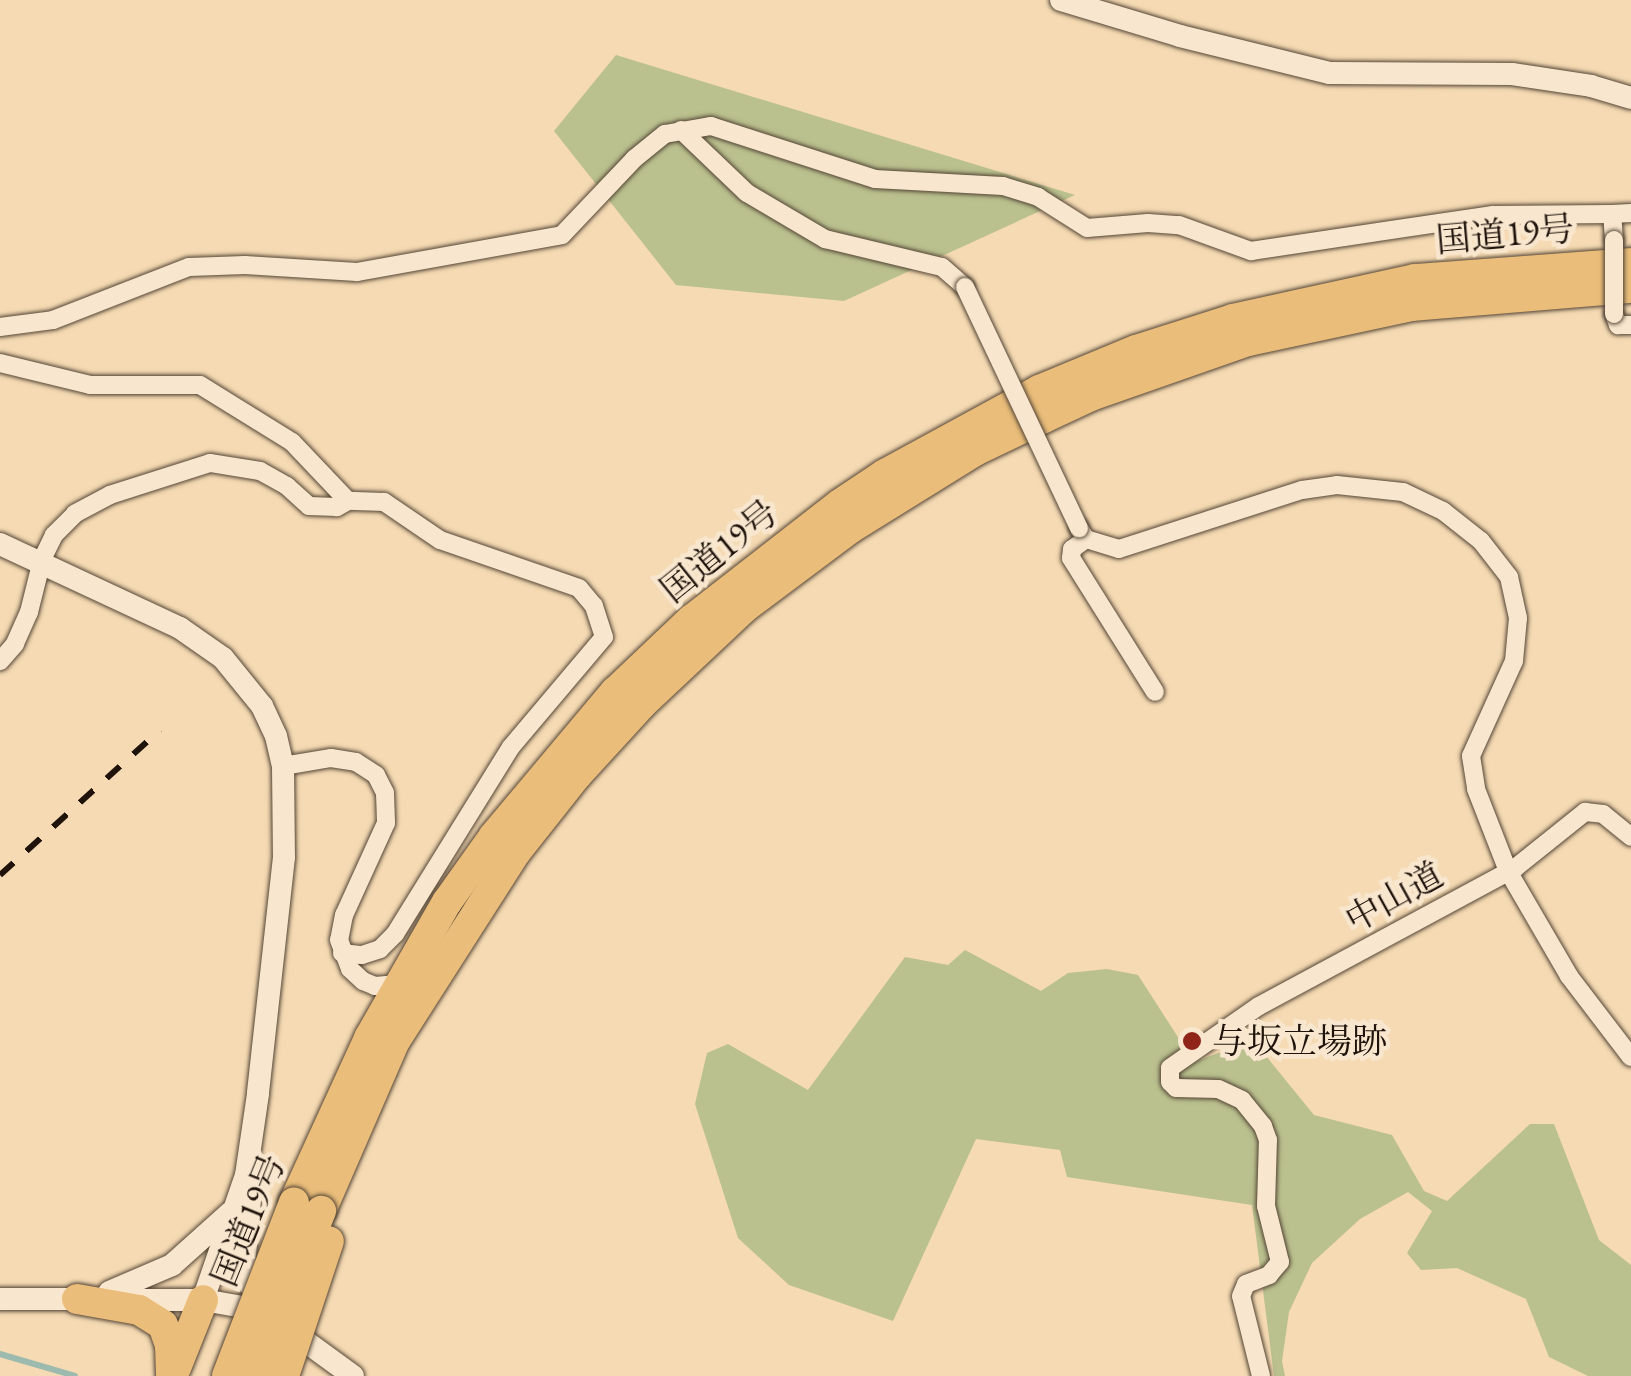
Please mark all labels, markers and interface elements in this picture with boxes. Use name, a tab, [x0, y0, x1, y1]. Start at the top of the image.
street label: 国道19号	[1434, 207, 1576, 261]
street label: 国道19号	[652, 491, 786, 611]
street label: 中山道	[1338, 853, 1450, 941]
place label: 与坂立場跡	[1212, 1020, 1387, 1062]
marker: 与坂立場跡	[1181, 1030, 1203, 1052]
street label: 国道19号	[203, 1148, 293, 1292]

